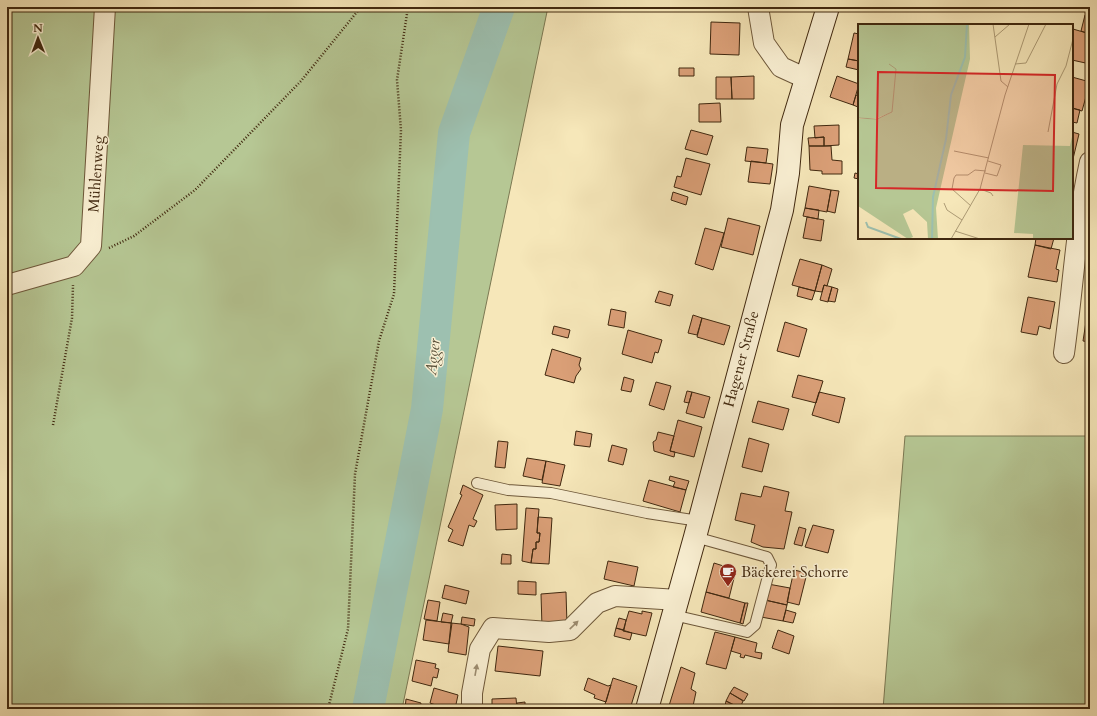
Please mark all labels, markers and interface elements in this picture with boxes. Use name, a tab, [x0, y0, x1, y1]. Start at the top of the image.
north arrow	[18, 18, 58, 58]
text: N	[33, 21, 43, 36]
inset map	[858, 24, 1073, 239]
street label: Mühlenweg	[83, 134, 109, 213]
street label: Hagener Straße	[719, 308, 764, 409]
water label: Agger	[420, 337, 446, 377]
cafe icon: Bäckerei Schorre	[718, 562, 738, 587]
place label: Bäckerei Schorre	[741, 562, 849, 582]
one-way arrow	[569, 620, 579, 630]
one-way arrow	[473, 664, 479, 676]

